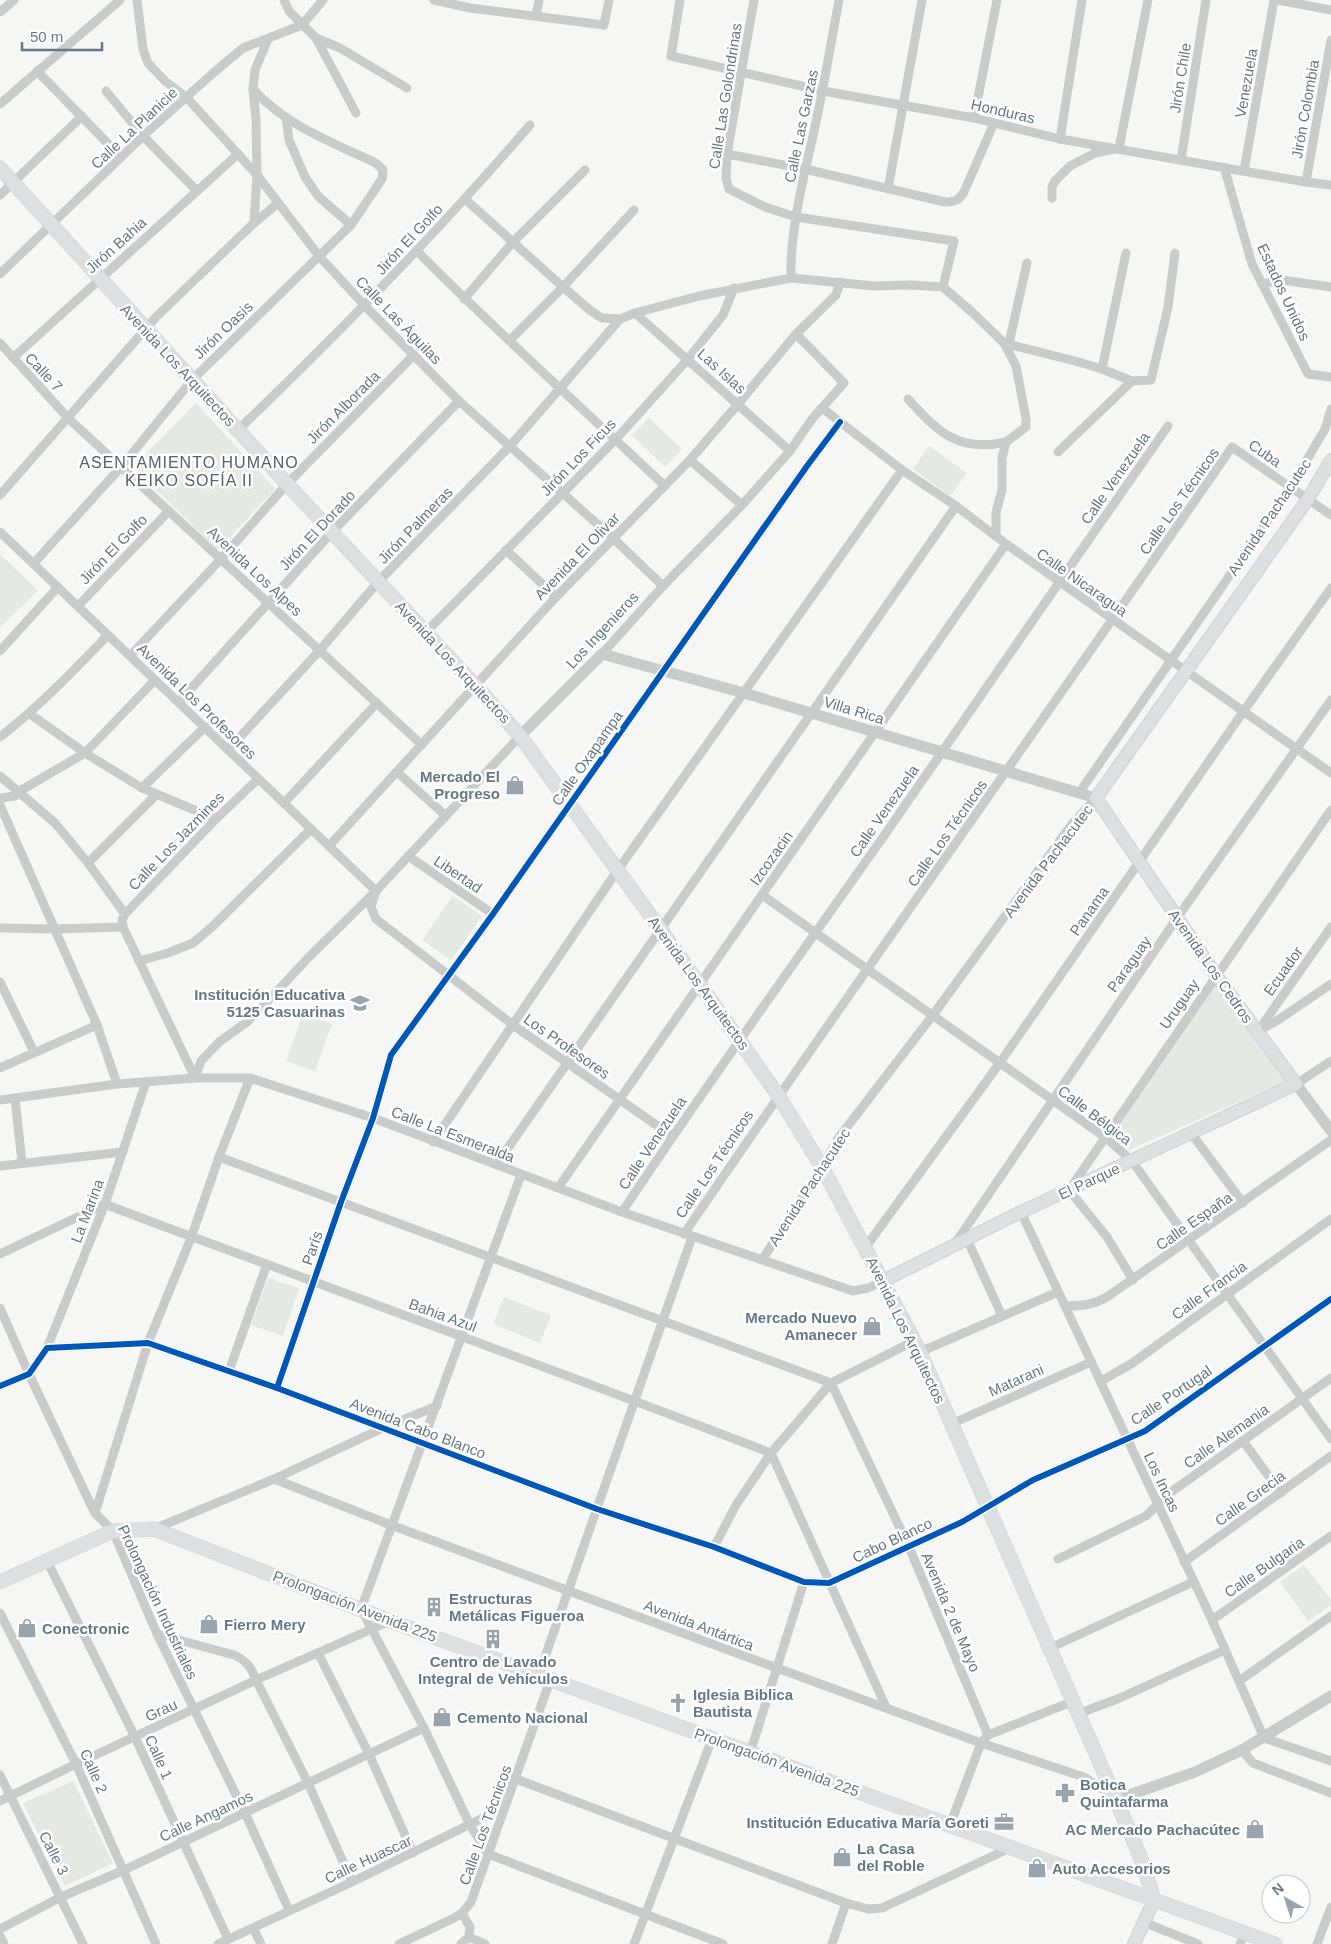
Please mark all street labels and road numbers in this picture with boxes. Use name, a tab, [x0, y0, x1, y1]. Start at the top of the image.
street label: Calle Las Golondrinas	[705, 22, 745, 170]
street label: Jirón Chile	[1166, 42, 1194, 114]
street label: Venezuela	[1232, 46, 1261, 119]
street label: Jirón Colombia	[1288, 58, 1322, 160]
street label: Calle Las Garzas	[781, 68, 821, 184]
street label: Calle La Planicie	[87, 84, 181, 172]
street label: Honduras	[969, 95, 1037, 127]
street label: Jirón El Golfo	[372, 200, 446, 278]
street label: Jirón Bahia	[82, 213, 150, 276]
street label: Estados Unidos	[1254, 241, 1314, 343]
street label: Calle Las Águilas	[353, 272, 445, 368]
street label: Jirón Oasis	[190, 298, 256, 362]
street label: Avenida Los Arquitectos	[117, 300, 239, 430]
street label: Las Islas	[694, 345, 750, 397]
street label: Calle 7	[22, 349, 66, 395]
street label: Jirón Alborada	[303, 367, 383, 447]
street label: Jirón Los Ficus	[537, 415, 619, 499]
street label: Calle Venezuela	[1077, 428, 1153, 527]
street label: Cuba	[1245, 436, 1285, 471]
street label: Calle Los Técnicos	[1136, 444, 1222, 558]
street label: Avenida Pachacutec	[1224, 455, 1314, 578]
street label: Jirón Palmeras	[374, 483, 456, 567]
street label: Jirón El Dorado	[276, 486, 358, 574]
street label: Avenida El Olivar	[531, 509, 623, 603]
street label: Jirón El Golfo	[76, 511, 150, 587]
street label: Avenida Los Alpes	[204, 523, 306, 619]
street label: Calle Nicaragua	[1033, 544, 1131, 620]
street label: Los Ingenieros	[562, 588, 642, 672]
street label: Avenida Los Arquitectos	[392, 597, 514, 727]
street label: Avenida Los Profesores	[134, 640, 260, 762]
street label: Villa Rica	[822, 693, 887, 727]
street label: Calle Oxapampa	[548, 707, 626, 809]
street label: Calle Venezuela	[846, 761, 922, 860]
street label: Calle Los Técnicos	[904, 776, 990, 890]
street label: Calle Los Jazmines	[125, 788, 227, 894]
street label: Avenida Pachacutec	[1000, 801, 1096, 921]
street label: Izcozacin	[746, 828, 796, 888]
street label: Libertad	[431, 852, 485, 896]
street label: Panama	[1066, 883, 1112, 939]
street label: Avenida Los Cedros	[1165, 906, 1257, 1026]
street label: Avenida Los Arquitectos	[645, 913, 753, 1053]
street label: Paraguay	[1104, 932, 1155, 995]
street label: Ecuador	[1260, 943, 1306, 999]
street label: Uruguay	[1156, 975, 1203, 1032]
street label: Los Profesores	[521, 1010, 613, 1082]
street label: Calle Bélgica	[1055, 1082, 1136, 1149]
street label: Calle Venezuela	[615, 1093, 690, 1193]
street label: Calle La Esmeralda	[389, 1103, 518, 1166]
street label: Calle Los Técnicos	[672, 1107, 756, 1221]
street label: Avenida Pachacutec	[765, 1125, 854, 1249]
street label: El Parque	[1056, 1159, 1122, 1203]
street label: La Marina	[67, 1176, 107, 1245]
street label: Calle España	[1153, 1188, 1236, 1254]
street label: París	[298, 1229, 326, 1267]
street label: Avenida Los Arquitectos	[863, 1254, 949, 1406]
street label: Calle Francia	[1168, 1257, 1250, 1323]
street label: Bahia Azul	[407, 1295, 479, 1335]
street label: Matarani	[986, 1360, 1046, 1400]
street label: Calle Portugal	[1127, 1362, 1215, 1428]
street label: Avenida Cabo Blanco	[348, 1394, 488, 1462]
street label: Calle Alemania	[1180, 1400, 1272, 1472]
street label: Los Incas	[1141, 1449, 1183, 1515]
street label: Calle Grecia	[1212, 1466, 1289, 1529]
street label: Cabo Blanco	[849, 1514, 935, 1566]
street label: Prolongación Industriales	[115, 1522, 201, 1682]
street label: Calle Bulgaria	[1221, 1533, 1308, 1601]
street label: Avenida 2 de Mayo	[918, 1550, 984, 1674]
street label: Prolongación Avenida 225	[271, 1567, 439, 1645]
street label: Avenida Antártica	[642, 1596, 757, 1654]
street label: Grau	[142, 1695, 180, 1725]
street label: Prolongación Avenida 225	[692, 1724, 862, 1800]
street label: Calle 1	[142, 1732, 176, 1782]
street label: Calle 2	[77, 1746, 111, 1796]
street label: Calle Los Técnicos	[455, 1763, 515, 1887]
street label: Calle Angamos	[157, 1787, 255, 1845]
street label: Calle 3	[36, 1828, 72, 1878]
street label: Calle Huascar	[322, 1831, 414, 1887]

